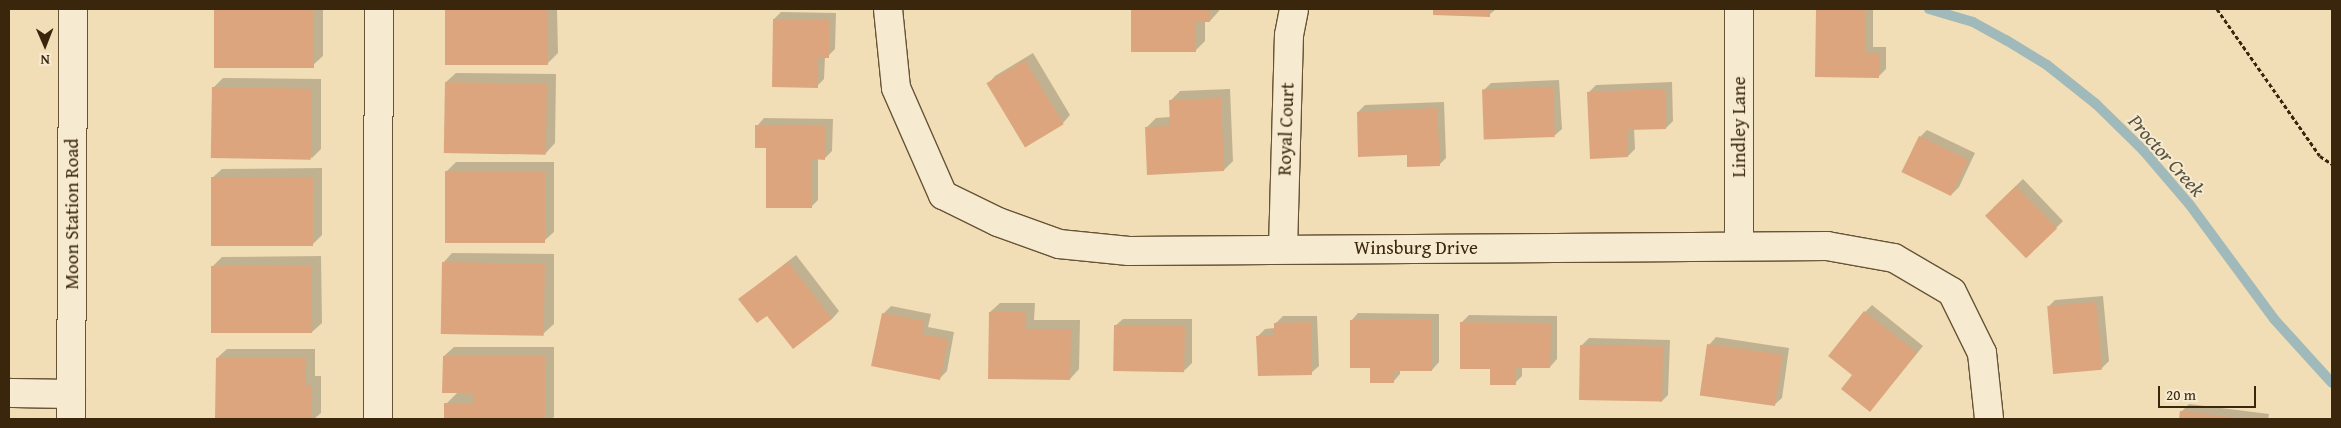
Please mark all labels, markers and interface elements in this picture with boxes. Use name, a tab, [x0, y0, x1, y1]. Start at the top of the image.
north arrow	[20, 20, 70, 70]
text: N	[40, 50, 50, 70]
street label: Lindley Lane	[1728, 76, 1750, 178]
street label: Royal Court	[1273, 82, 1299, 176]
water label: Proctor Creek	[2124, 109, 2210, 201]
street label: Moon Station Road	[61, 138, 83, 290]
street label: Winsburg Drive	[1354, 237, 1478, 259]
scale bar	[2161, 376, 2258, 408]
text: 20 m	[2166, 384, 2196, 405]

